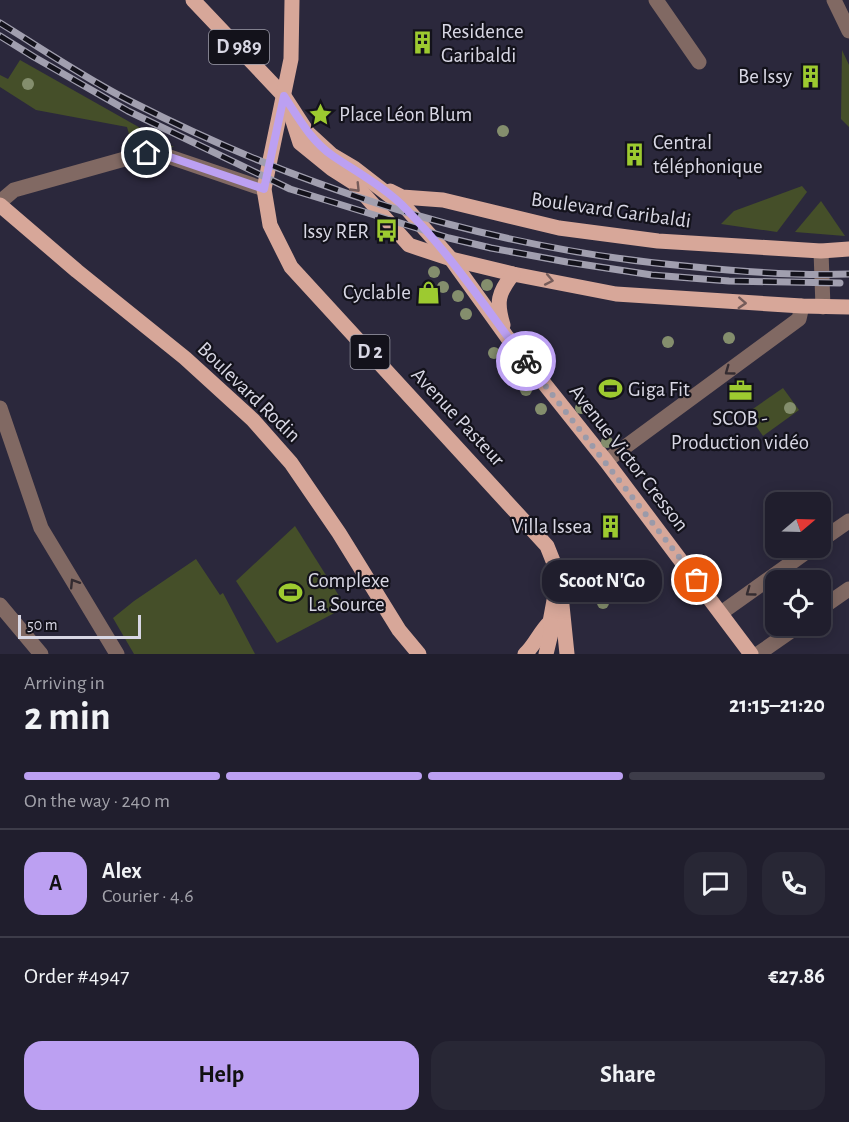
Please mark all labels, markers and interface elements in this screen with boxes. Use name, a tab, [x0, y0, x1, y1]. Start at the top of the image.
place label: Residence Garibaldi	[441, 21, 524, 66]
road number: D 989	[209, 30, 269, 64]
building icon: Residence Garibaldi	[410, 30, 436, 56]
building icon: Be Issy	[797, 63, 823, 89]
place label: Be Issy	[738, 66, 792, 87]
place icon: Place Léon Blum	[308, 101, 334, 127]
place label: Place Léon Blum	[339, 104, 472, 125]
pin	[121, 127, 172, 178]
place label: Central téléphonique	[653, 132, 763, 177]
icon: home	[130, 136, 163, 169]
building icon: Central téléphonique	[622, 141, 648, 167]
one-way arrow	[349, 181, 360, 191]
street label: Boulevard Garibaldi	[530, 188, 692, 232]
bus stop icon: Issy RER	[374, 218, 400, 244]
place label: Issy RER	[302, 221, 369, 242]
one-way arrow	[543, 273, 553, 286]
shop icon: Cyclable	[416, 279, 442, 305]
place label: Cyclable	[343, 282, 411, 303]
one-way arrow	[737, 297, 746, 310]
courier	[496, 331, 556, 391]
road number: D 2	[350, 335, 389, 369]
street label: Boulevard Rodin	[193, 338, 305, 446]
icon: bike	[510, 345, 543, 378]
street label: Avenue Pasteur	[407, 364, 509, 470]
one-way arrow	[724, 364, 735, 375]
sports icon: Giga Fit	[597, 376, 623, 402]
office icon: SCOB - Production vidéo	[727, 377, 753, 403]
place label: Giga Fit	[628, 379, 690, 400]
street label: Avenue Victor Cresson	[565, 381, 693, 535]
place label: SCOB - Production vidéo	[671, 408, 809, 453]
north arrow	[765, 492, 831, 558]
map controls	[765, 492, 831, 636]
building icon: Villa Issea	[597, 513, 623, 539]
place label: Villa Issea	[511, 516, 592, 537]
pin	[671, 554, 722, 605]
callout: Scoot N'Go	[541, 559, 661, 601]
icon: bag	[680, 563, 713, 596]
place label: Complexe La Source	[308, 570, 389, 615]
button: locate	[765, 570, 831, 636]
text: Scoot N'Go	[559, 571, 645, 591]
one-way arrow	[70, 579, 82, 589]
sports icon: Complexe La Source	[277, 579, 303, 605]
one-way arrow	[745, 585, 756, 596]
scale bar	[18, 612, 141, 640]
text: 50 m	[27, 617, 58, 633]
text: Arriving in	[24, 673, 105, 693]
text: 21:15–21:20	[729, 694, 825, 716]
text: 2 min	[24, 698, 111, 737]
text: On the way · 240 m	[24, 791, 170, 811]
button: chat	[684, 852, 747, 915]
button: phone	[762, 852, 825, 915]
text: Alex	[102, 860, 142, 882]
text: A	[49, 872, 62, 894]
text: Courier · 4.6	[102, 886, 194, 906]
text: Order #4947	[24, 965, 129, 987]
text: €27.86	[768, 965, 825, 987]
button: Help	[24, 1041, 419, 1110]
button: Share	[431, 1041, 825, 1110]

